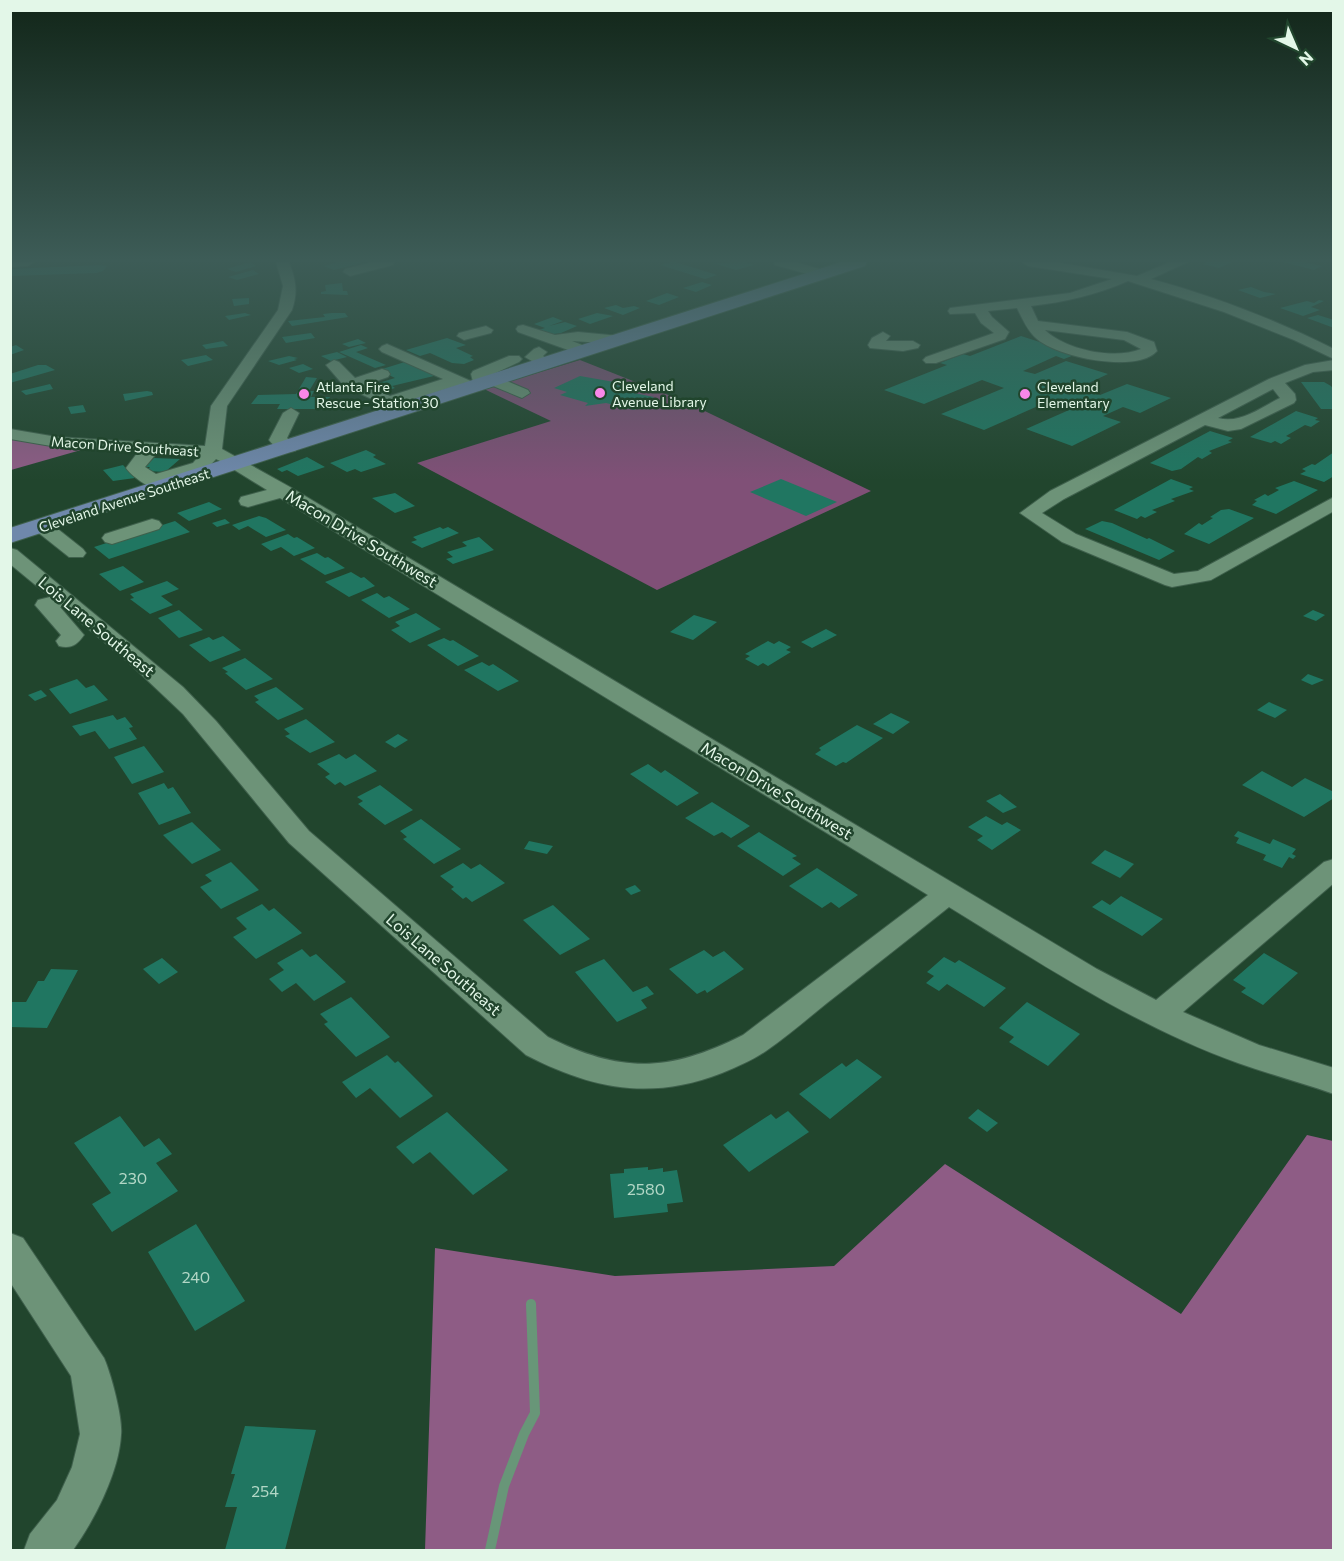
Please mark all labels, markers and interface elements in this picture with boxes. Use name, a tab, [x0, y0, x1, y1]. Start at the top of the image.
north arrow	[1266, 18, 1326, 78]
text: N	[1296, 48, 1318, 70]
place label: Cleveland Avenue Library	[612, 377, 707, 410]
place label: Atlanta Fire Rescue - Station 30	[316, 378, 439, 411]
place label: Cleveland Elementary	[1037, 378, 1110, 411]
marker: Cleveland Avenue Library	[593, 386, 607, 400]
marker: Atlanta Fire Rescue - Station 30	[297, 387, 311, 401]
marker: Cleveland Elementary	[1018, 387, 1032, 401]
street label: Macon Drive Southeast	[51, 432, 200, 460]
street label: Cleveland Avenue Southeast	[36, 464, 212, 536]
street label: Macon Drive Southwest	[283, 485, 441, 591]
street label: Lois Lane Southeast	[35, 572, 159, 680]
street label: Macon Drive Southwest	[698, 737, 856, 843]
street label: Lois Lane Southeast	[383, 909, 505, 1019]
house number: 230	[119, 1168, 147, 1187]
house number: 2580	[627, 1179, 665, 1198]
house number: 240	[182, 1267, 210, 1286]
house number: 254	[251, 1481, 279, 1500]

